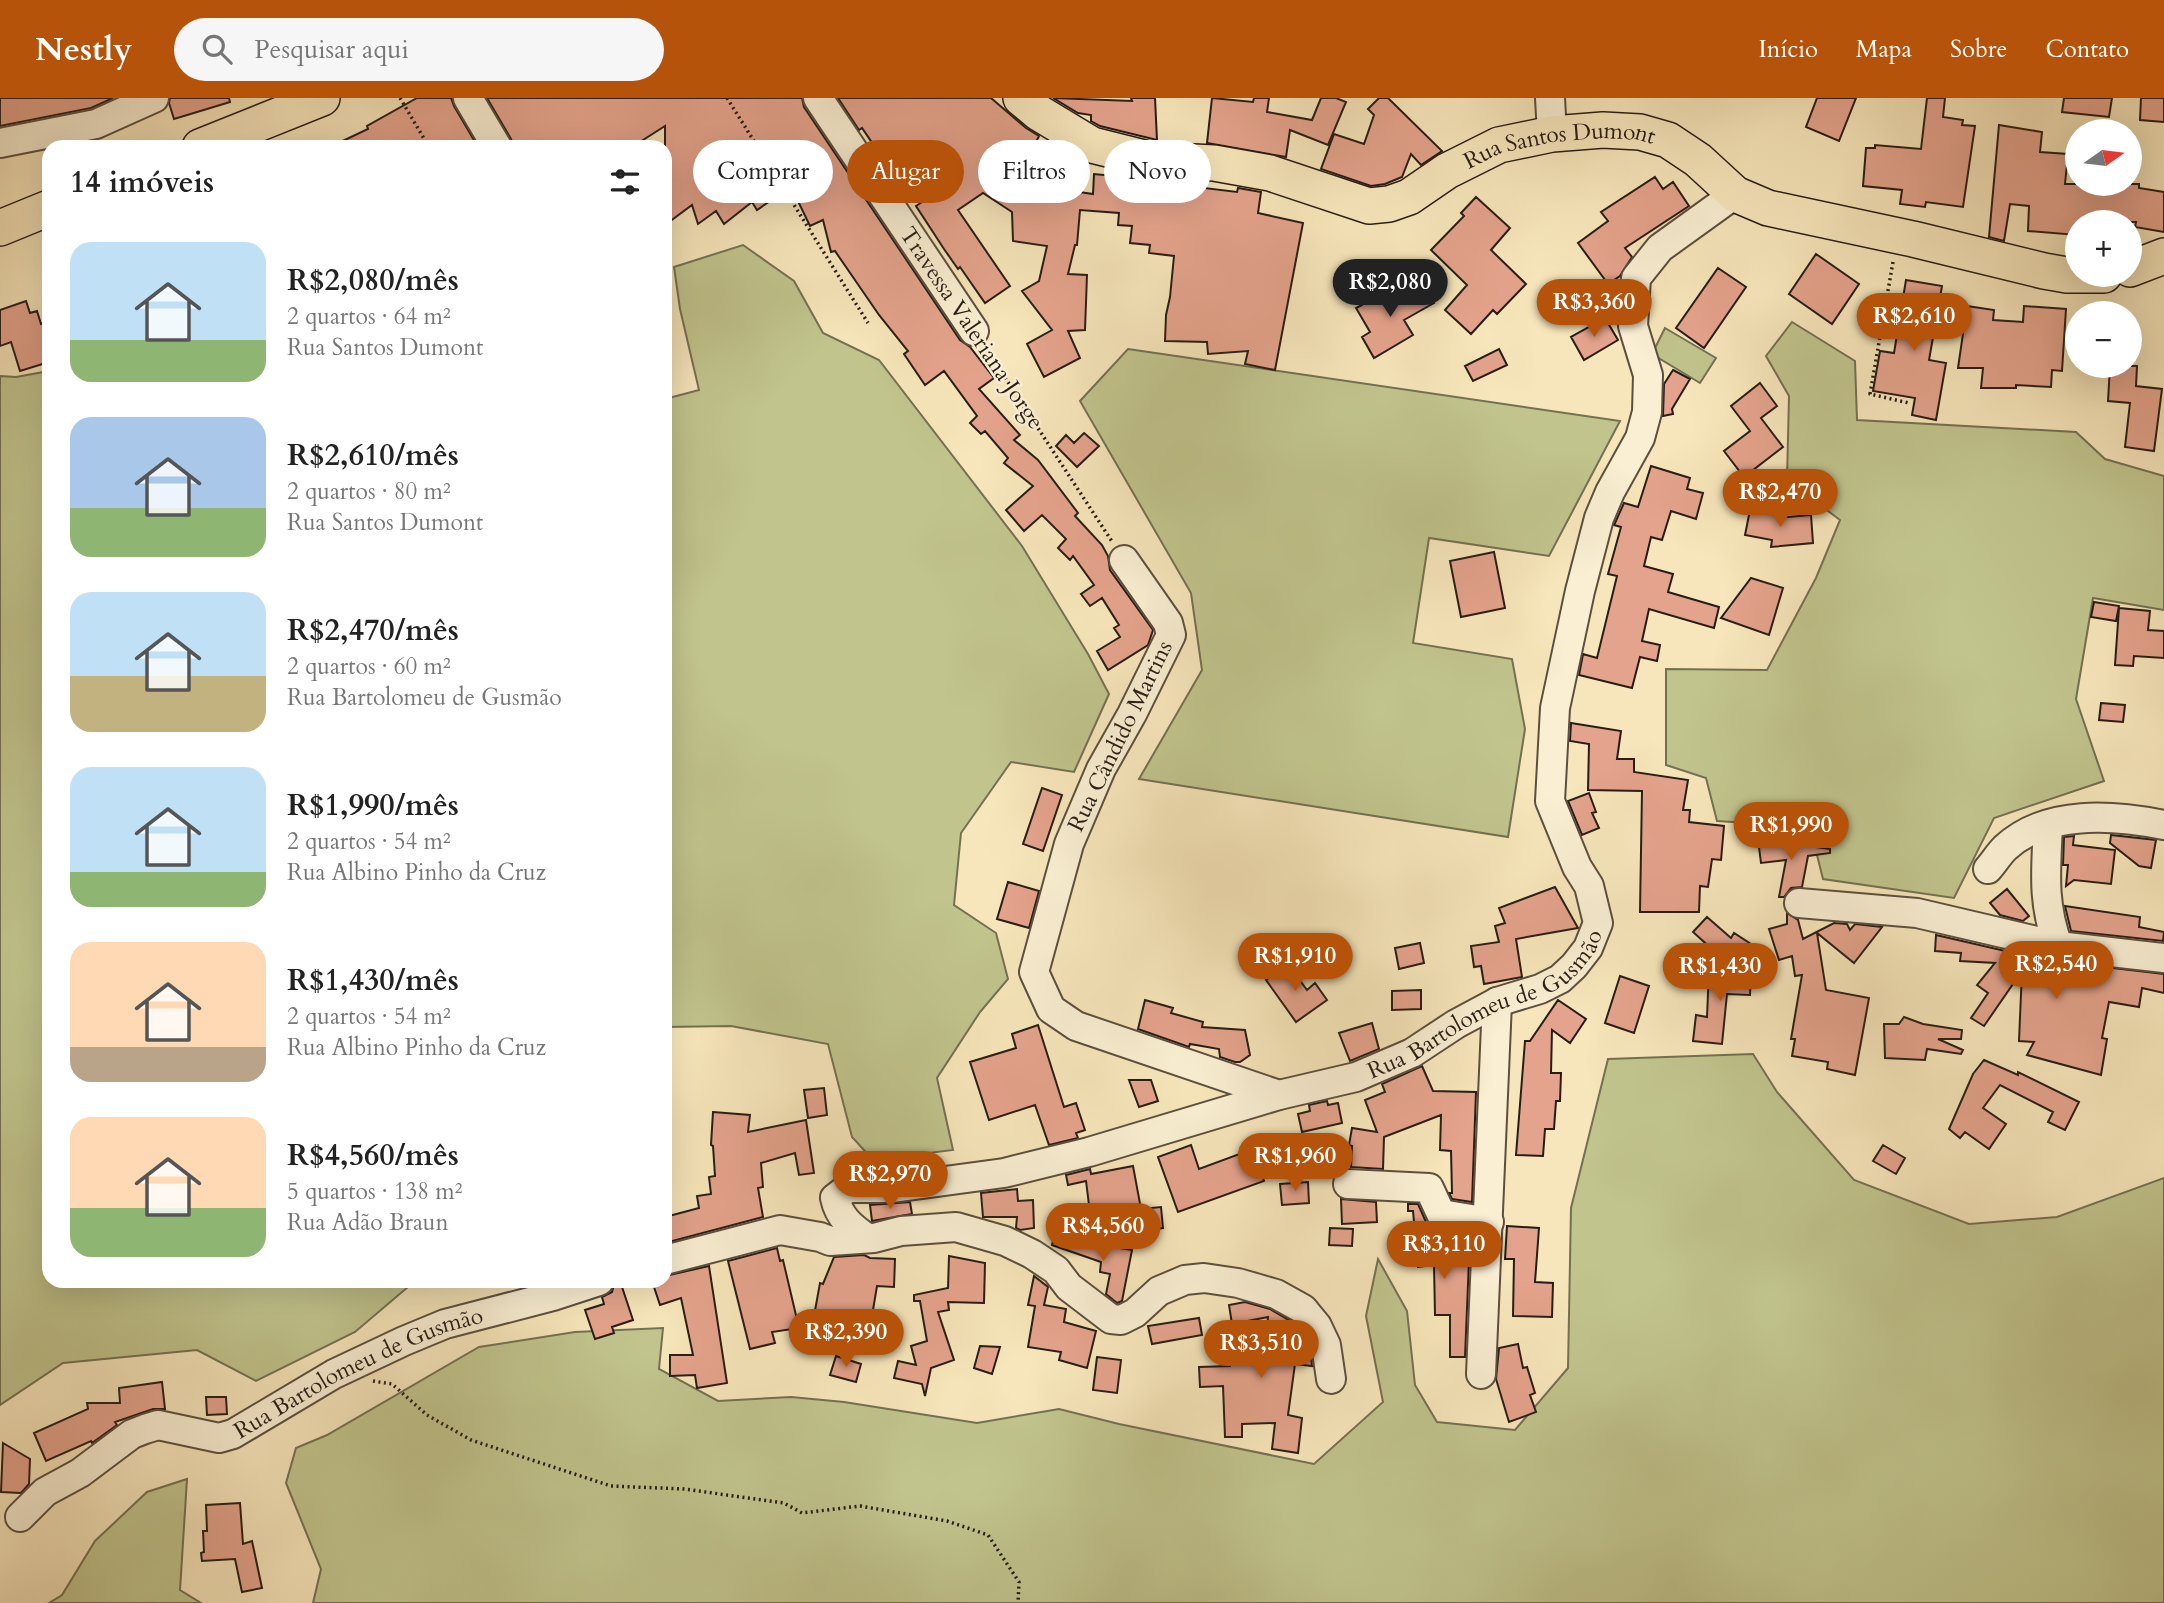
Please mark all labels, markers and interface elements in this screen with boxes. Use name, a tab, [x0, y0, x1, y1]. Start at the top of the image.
search box	[174, 18, 664, 81]
text: Nestly	[35, 27, 132, 72]
icon: search	[198, 30, 236, 68]
text: Pesquisar aqui	[254, 32, 409, 67]
text: Início	[1759, 33, 1818, 66]
text: Mapa	[1856, 33, 1912, 66]
text: Sobre	[1950, 33, 2008, 66]
text: Contato	[2046, 33, 2129, 66]
street label: Rua Santos Dumont	[1458, 114, 1660, 176]
north arrow	[2065, 119, 2142, 196]
map controls	[2065, 119, 2142, 378]
chip: Comprar	[693, 140, 833, 203]
chip: Alugar	[847, 140, 964, 203]
chip: Filtros	[978, 140, 1090, 203]
chip: Novo	[1104, 140, 1211, 203]
text: 14 imóveis	[70, 162, 214, 203]
icon: filters	[606, 163, 644, 201]
button: +	[2065, 210, 2142, 287]
street label: Travessa Valeriana Jorge	[893, 221, 1051, 435]
text: R$2,080/mês	[287, 260, 459, 301]
pin: R$2,080	[1325, 260, 1455, 319]
text: R$2,080	[1349, 266, 1431, 297]
icon: home	[126, 270, 210, 354]
pin: R$3,360	[1529, 280, 1659, 339]
text: R$3,360	[1553, 286, 1635, 317]
pin: R$2,610	[1849, 294, 1979, 353]
text: R$2,610	[1873, 300, 1955, 331]
text: 2 quartos · 64 m²	[287, 301, 451, 332]
button: −	[2065, 301, 2142, 378]
text: Rua Santos Dumont	[287, 332, 483, 363]
text: R$2,610/mês	[287, 435, 459, 476]
icon: home	[126, 445, 210, 529]
pin: R$2,470	[1715, 470, 1845, 529]
text: 2 quartos · 80 m²	[287, 476, 451, 507]
text: R$2,470	[1739, 476, 1821, 507]
text: Rua Santos Dumont	[287, 507, 483, 538]
text: R$2,470/mês	[287, 610, 459, 651]
icon: home	[126, 620, 210, 704]
street label: Rua Cândido Martins	[1060, 635, 1180, 837]
text: 2 quartos · 60 m²	[287, 651, 451, 682]
text: Rua Bartolomeu de Gusmão	[287, 682, 562, 713]
text: R$1,990/mês	[287, 785, 459, 826]
icon: home	[126, 795, 210, 879]
pin: R$1,990	[1726, 802, 1856, 862]
text: R$1,990	[1750, 809, 1832, 840]
text: 2 quartos · 54 m²	[287, 826, 451, 857]
text: Rua Albino Pinho da Cruz	[287, 857, 546, 888]
street label: Rua Bartolomeu de Gusmão	[1362, 925, 1609, 1086]
pin: R$1,910	[1230, 934, 1360, 993]
text: R$1,910	[1254, 940, 1336, 971]
pin: R$2,540	[1991, 942, 2121, 1001]
pin: R$1,430	[1655, 944, 1785, 1003]
text: R$2,540	[2015, 948, 2097, 979]
text: R$1,430	[1679, 950, 1761, 981]
text: R$1,430/mês	[287, 960, 459, 1001]
icon: home	[126, 970, 210, 1054]
text: 2 quartos · 54 m²	[287, 1001, 451, 1032]
text: Rua Albino Pinho da Cruz	[287, 1032, 546, 1063]
pin: R$1,960	[1230, 1134, 1360, 1193]
text: R$4,560/mês	[287, 1135, 459, 1176]
text: R$1,960	[1254, 1140, 1336, 1171]
icon: home	[126, 1145, 210, 1229]
pin: R$2,970	[825, 1152, 955, 1211]
text: R$2,970	[849, 1158, 931, 1189]
text: 5 quartos · 138 m²	[287, 1176, 462, 1207]
pin: R$4,560	[1038, 1204, 1168, 1263]
text: Rua Adão Braun	[287, 1207, 449, 1238]
text: R$4,560	[1062, 1210, 1144, 1241]
pin: R$3,110	[1379, 1222, 1509, 1281]
text: R$3,110	[1403, 1228, 1485, 1259]
street label: Rua Bartolomeu de Gusmão	[228, 1299, 486, 1446]
pin: R$2,390	[781, 1310, 911, 1369]
text: R$2,390	[805, 1316, 887, 1347]
pin: R$3,510	[1196, 1320, 1326, 1380]
text: R$3,510	[1220, 1327, 1302, 1358]

